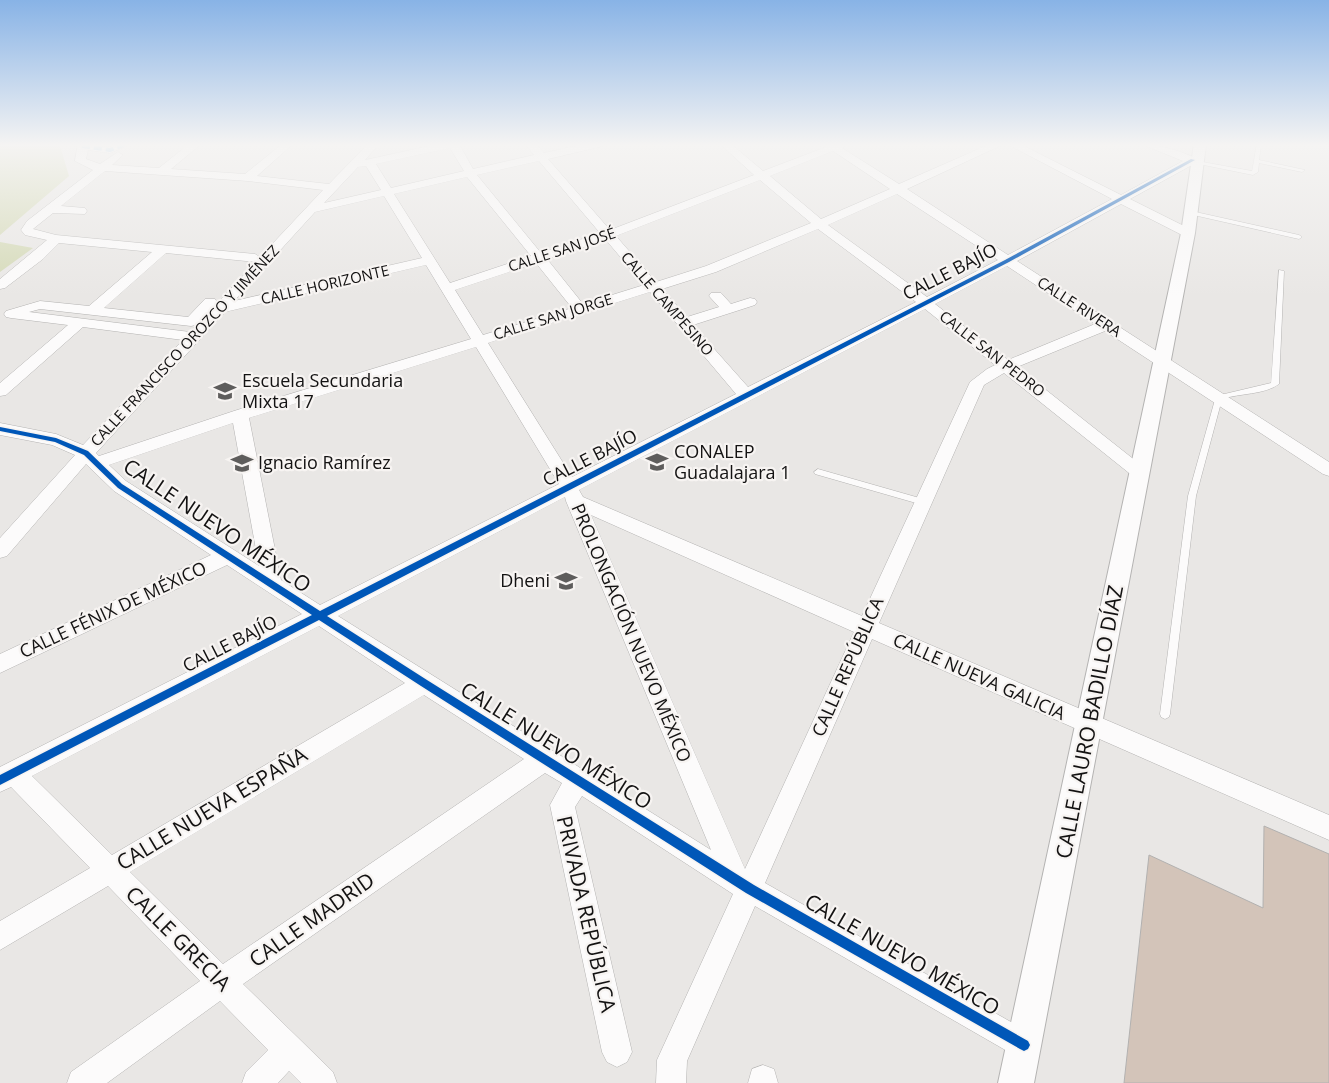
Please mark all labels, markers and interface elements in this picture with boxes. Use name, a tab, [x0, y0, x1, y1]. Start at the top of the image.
street label: CALLE SAN JOSÉ	[505, 222, 618, 276]
street label: CALLE BAJÍO	[898, 237, 1001, 305]
street label: CALLE FRANCISCO OROZCO Y JIMÉNEZ	[85, 240, 283, 450]
street label: CALLE CAMPESINO	[617, 247, 719, 360]
street label: CALLE HORIZONTE	[259, 260, 391, 309]
street label: CALLE RIVERA	[1034, 272, 1126, 341]
street label: CALLE SAN JORGE	[491, 288, 615, 344]
street label: CALLE SAN PEDRO	[936, 306, 1050, 401]
place label: Escuela Secundaria Mixta 17	[242, 368, 403, 413]
school or university icon: Escuela Secundaria Mixta 17	[212, 378, 238, 404]
street label: CALLE BAJÍO	[538, 423, 641, 491]
place label: CONALEP Guadalajara 1	[674, 439, 791, 484]
school or university icon: CONALEP Guadalajara 1	[644, 449, 670, 475]
school or university icon: Ignacio Ramírez	[229, 450, 255, 476]
place label: Ignacio Ramírez	[258, 450, 391, 474]
street label: CALLE NUEVO MÉXICO	[118, 452, 317, 599]
street label: PROLONGACIÓN NUEVO MÉXICO	[566, 500, 697, 766]
street label: CALLE FÉNIX DE MÉXICO	[15, 555, 210, 663]
place label: Dheni	[500, 568, 550, 592]
school or university icon: Dheni	[553, 568, 579, 594]
street label: CALLE LAURO BADILLO DÍAZ	[1049, 583, 1129, 861]
street label: CALLE REPÚBLICA	[806, 593, 889, 740]
street label: CALLE BAJÍO	[178, 609, 281, 677]
street label: CALLE NUEVA GALICIA	[889, 627, 1070, 725]
street label: CALLE NUEVO MÉXICO	[455, 675, 658, 816]
street label: CALLE NUEVA ESPAÑA	[111, 740, 313, 876]
street label: PRIVADA REPÚBLICA	[551, 813, 623, 1015]
street label: CALLE MADRID	[243, 866, 380, 973]
street label: CALLE GRECIA	[120, 880, 238, 997]
street label: CALLE NUEVO MÉXICO	[800, 887, 1005, 1021]

